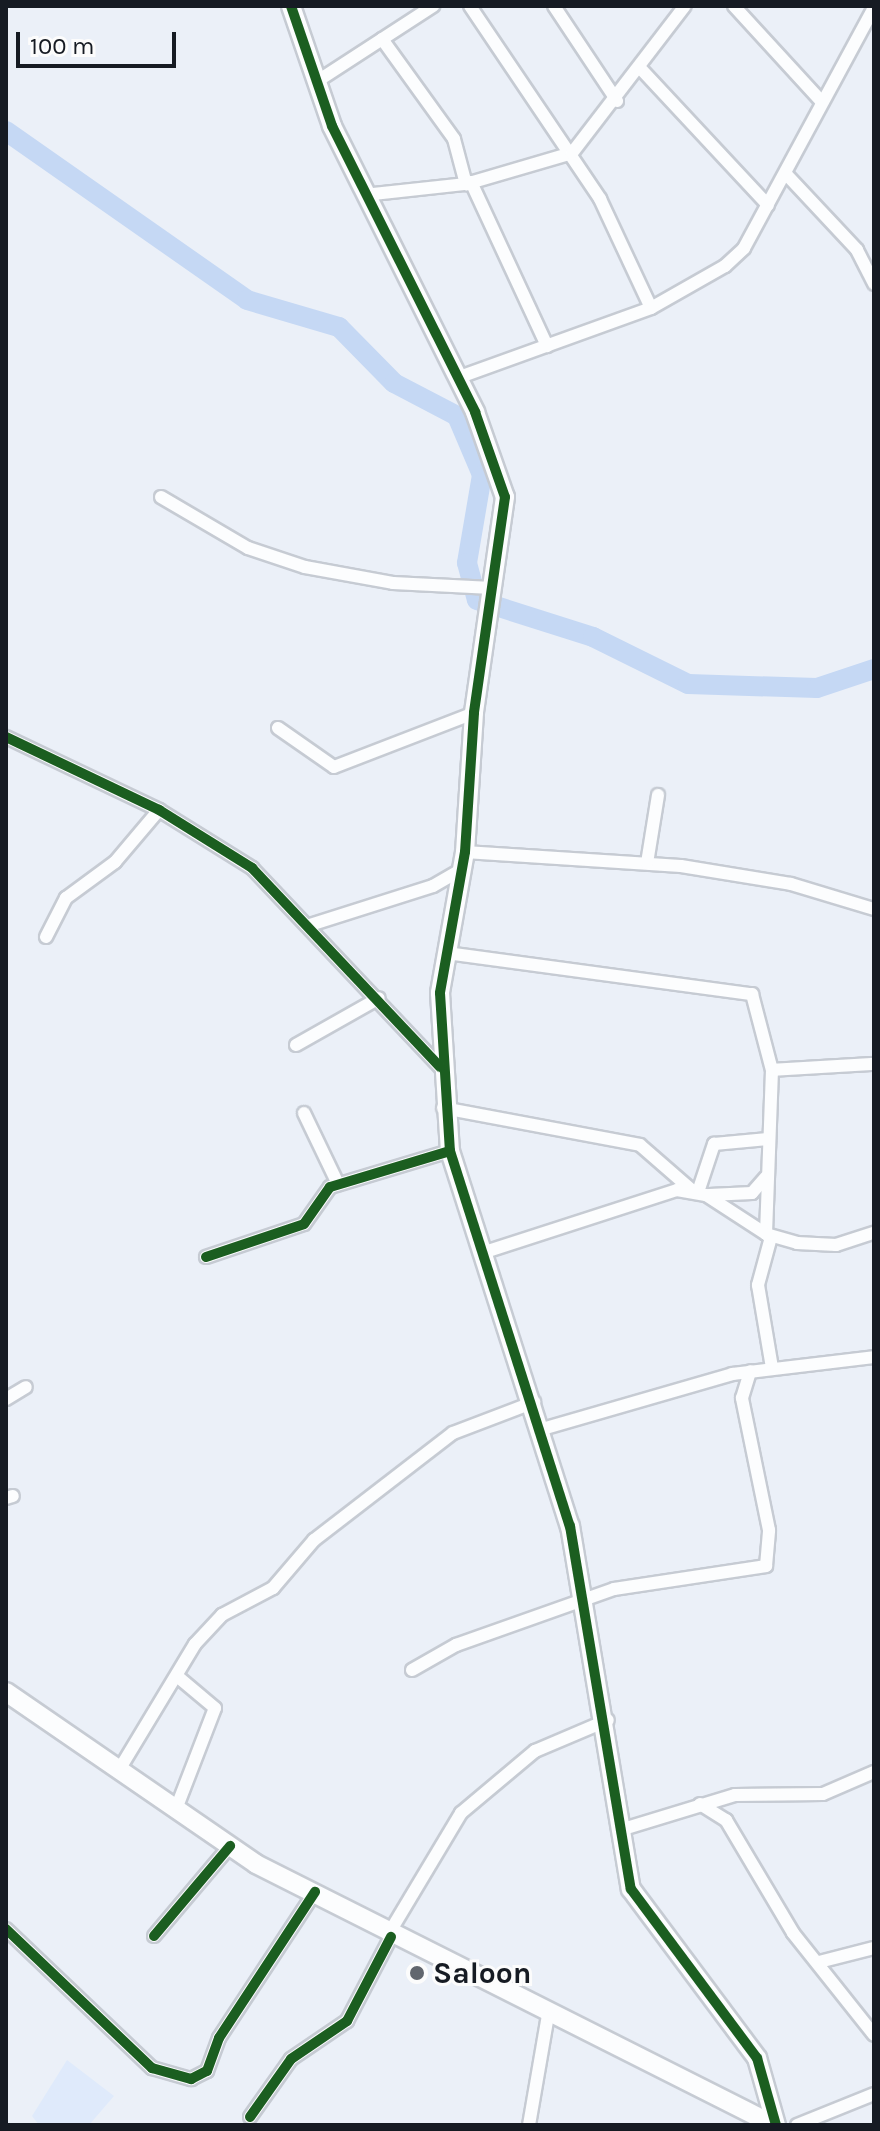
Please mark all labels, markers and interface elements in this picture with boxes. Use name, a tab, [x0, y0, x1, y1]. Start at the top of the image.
scale bar	[20, 16, 180, 66]
text: 100 m	[30, 32, 95, 60]
place label: Saloon	[433, 1955, 531, 1991]
marker: Saloon	[408, 1964, 426, 1982]

